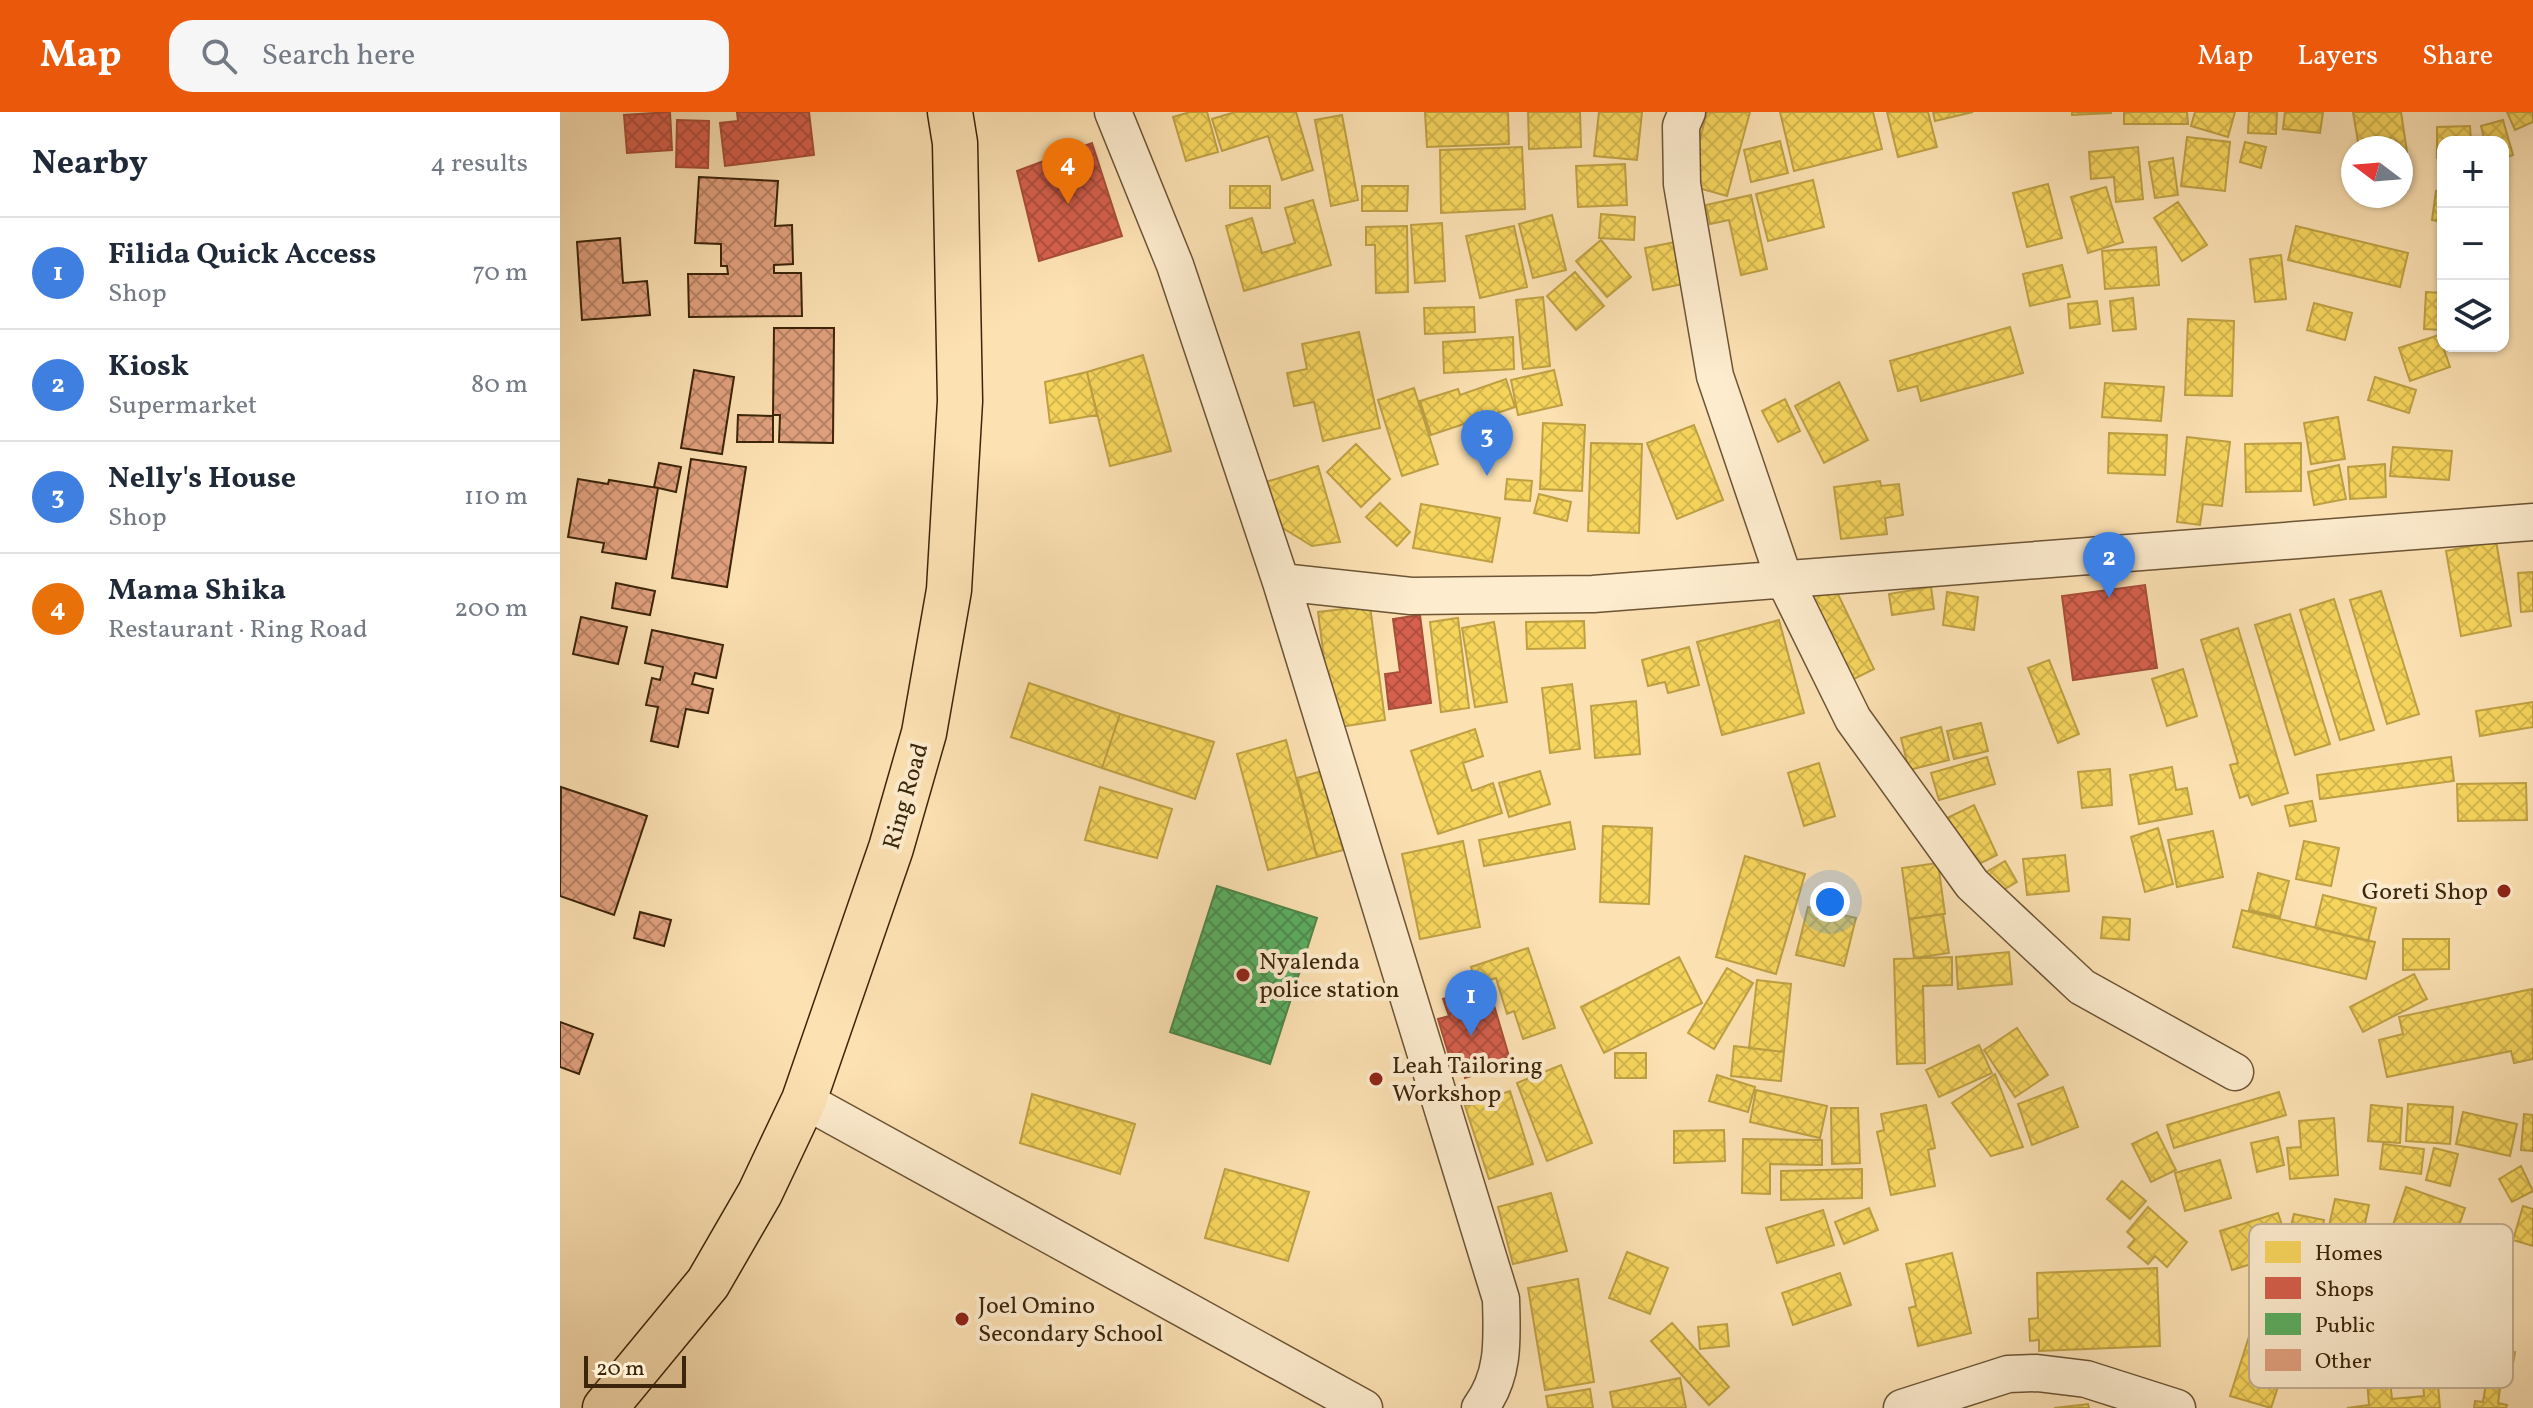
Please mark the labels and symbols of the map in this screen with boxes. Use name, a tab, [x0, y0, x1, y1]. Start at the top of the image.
north arrow	[2341, 136, 2413, 208]
pin: 4	[1042, 138, 1094, 204]
pin: 3	[1461, 410, 1513, 476]
pin: 2	[2083, 532, 2135, 598]
street label: Ring Road	[876, 739, 938, 854]
place label: Goreti Shop	[2362, 876, 2488, 910]
your location	[1810, 882, 1850, 922]
marker: Goreti Shop	[2495, 882, 2513, 900]
place label: Nyalenda police station	[1259, 946, 1400, 1008]
marker: Nyalenda police station	[1234, 966, 1252, 984]
pin: 1	[1445, 970, 1497, 1036]
place label: Leah Tailoring Workshop	[1392, 1050, 1543, 1112]
marker: Leah Tailoring Workshop	[1367, 1070, 1385, 1088]
legend	[2249, 1224, 2513, 1388]
text: Homes	[2315, 1239, 2383, 1270]
text: Shops	[2315, 1275, 2374, 1306]
place label: Joel Omino Secondary School	[978, 1290, 1163, 1352]
marker: Joel Omino Secondary School	[953, 1310, 971, 1328]
text: Public	[2315, 1311, 2375, 1342]
text: Other	[2315, 1347, 2372, 1378]
scale bar	[584, 1352, 686, 1388]

